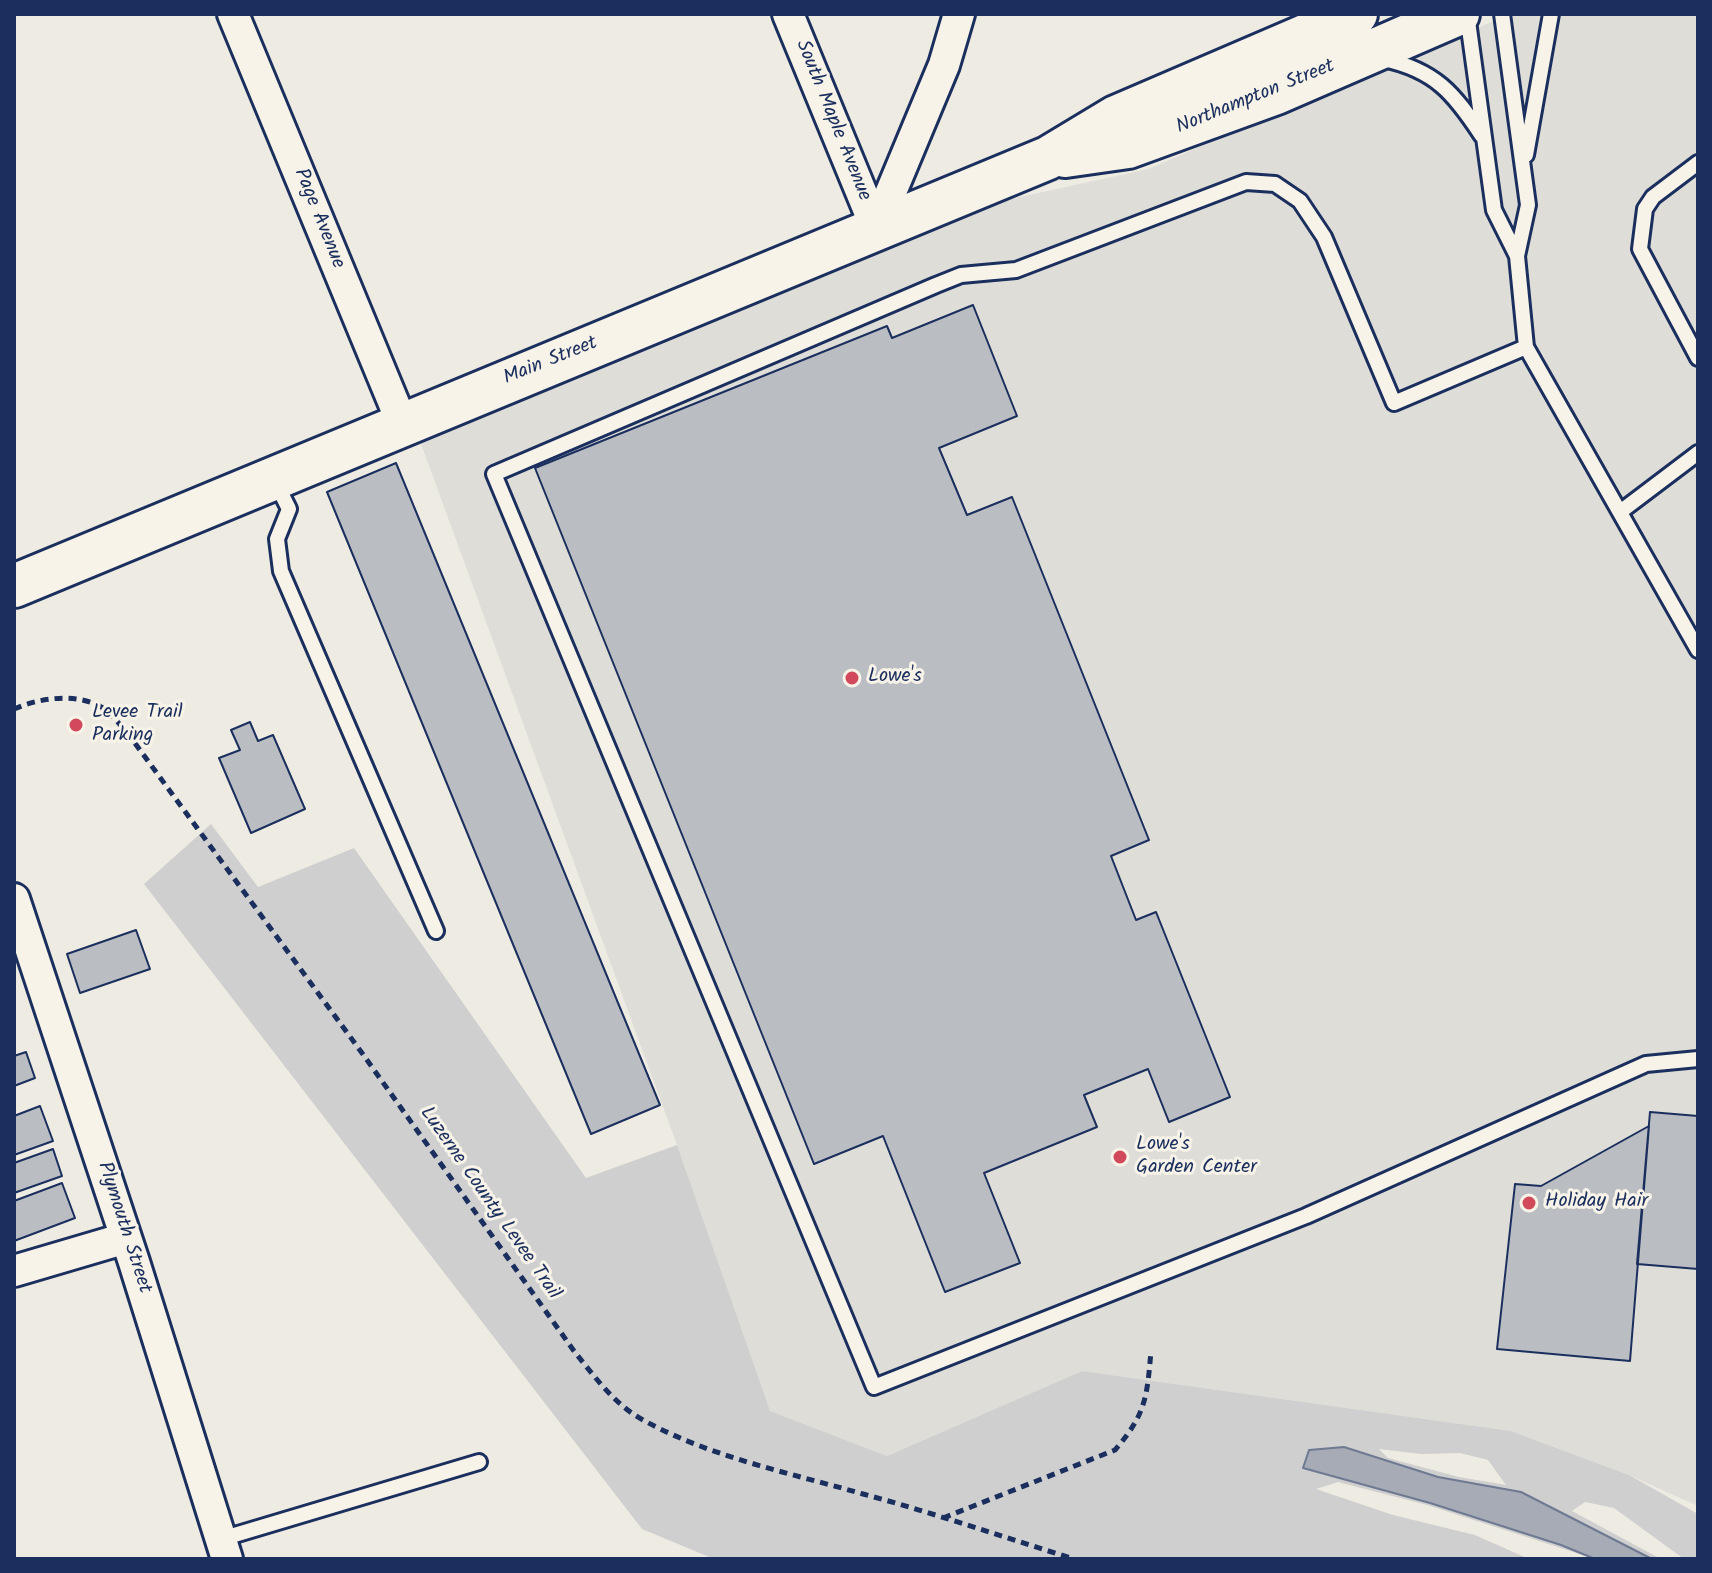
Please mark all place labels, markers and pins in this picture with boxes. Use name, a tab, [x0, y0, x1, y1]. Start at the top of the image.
place label: Lowe's	[868, 666, 922, 690]
marker: Lowe's	[843, 669, 861, 687]
place label: Levee Trail Parking	[92, 702, 183, 749]
marker: Levee Trail Parking	[67, 716, 85, 734]
place label: Lowe's Garden Center	[1136, 1134, 1257, 1181]
marker: Lowe's Garden Center	[1111, 1148, 1129, 1166]
place label: Holiday Hair	[1545, 1191, 1648, 1215]
marker: Holiday Hair	[1520, 1194, 1538, 1212]

